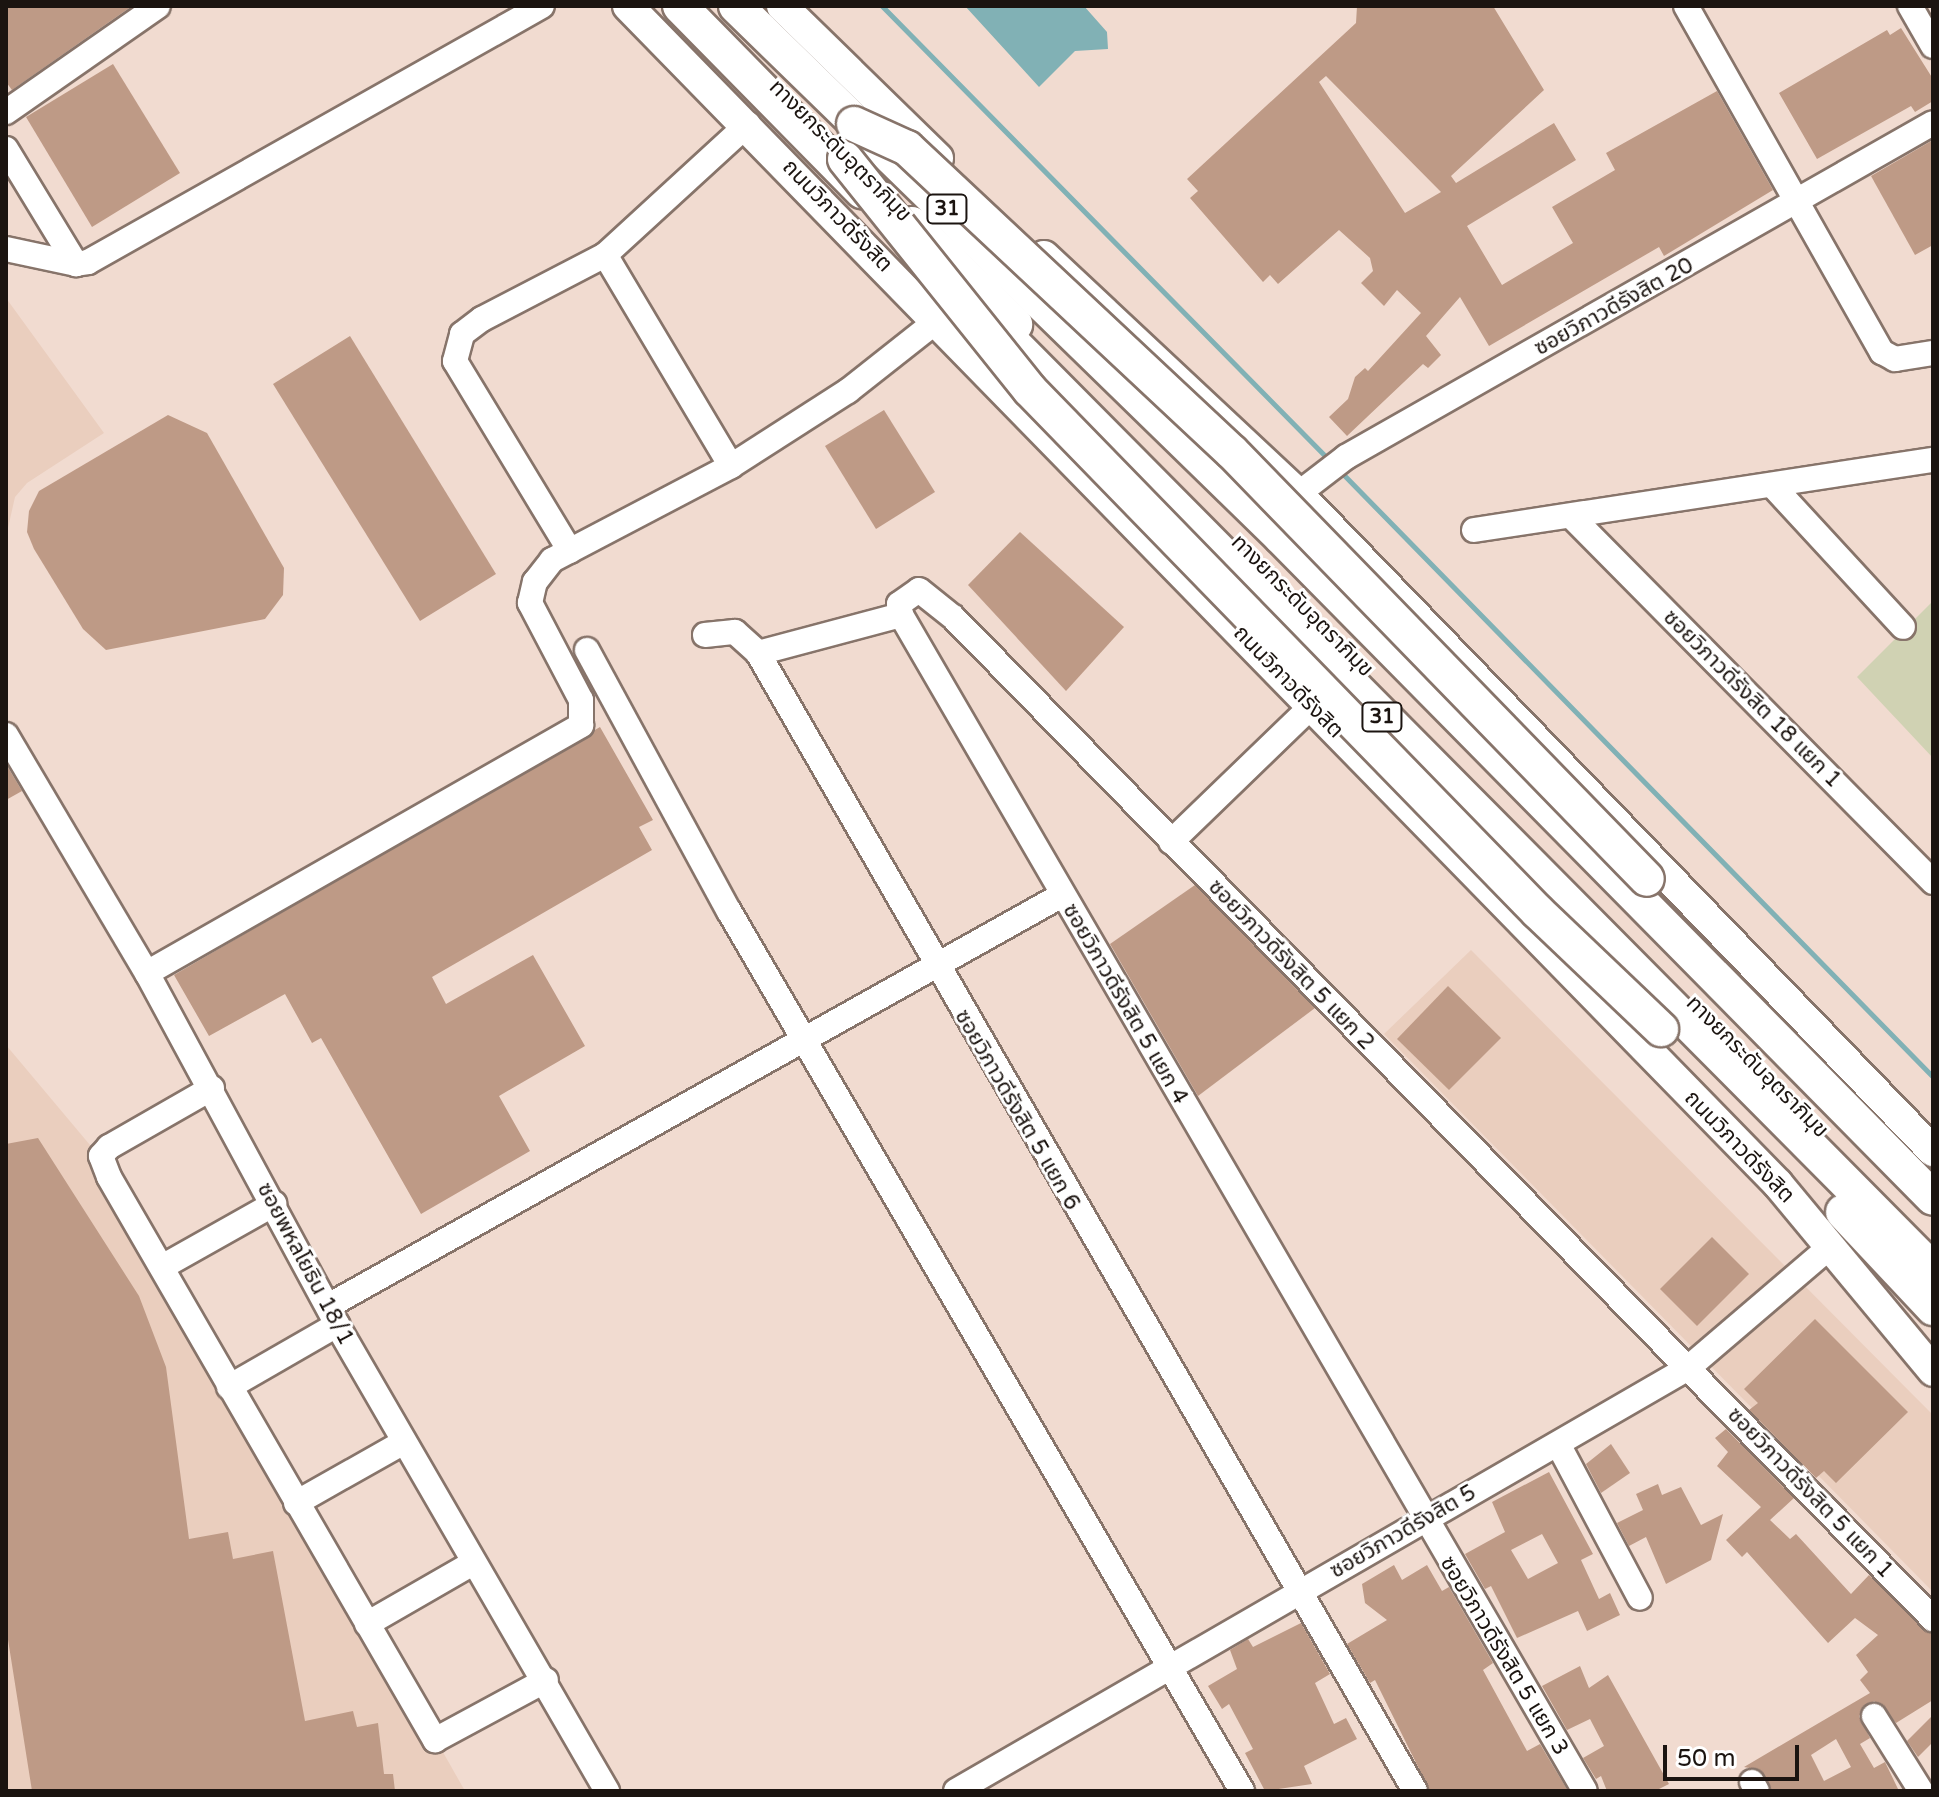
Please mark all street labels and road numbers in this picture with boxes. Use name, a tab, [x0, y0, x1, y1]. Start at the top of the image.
street label: ทางยกระดับอุตราภิมุข	[763, 74, 917, 228]
street label: ถนนวิภาวดีรังสิต	[777, 154, 897, 278]
road number: 31	[925, 193, 969, 225]
street label: ซอยวิภาวดีรังสิต 20	[1530, 252, 1698, 362]
street label: ทางยกระดับอุตราภิมุข	[1225, 529, 1379, 683]
street label: ซอยวิภาวดีรังสิต 18 แยก 1	[1657, 604, 1847, 794]
street label: ถนนวิภาวดีรังสิต	[1228, 620, 1348, 744]
road number: 31	[1360, 701, 1404, 733]
street label: ซอยวิภาวดีรังสิต 5 แยก 2	[1203, 874, 1379, 1056]
street label: ซอยวิภาวดีรังสิต 5 แยก 4	[1057, 899, 1193, 1109]
street label: ทางยกระดับอุตราภิมุข	[1680, 990, 1834, 1144]
street label: ซอยวิภาวดีรังสิต 5 แยก 6	[949, 1005, 1085, 1215]
street label: ถนนวิภาวดีรังสิต	[1679, 1085, 1799, 1209]
street label: ซอยพหลโยธิน 18/1	[251, 1178, 359, 1350]
street label: ซอยวิภาวดีรังสิต 5 แยก 1	[1722, 1402, 1898, 1584]
street label: ซอยวิภาวดีรังสิต 5	[1325, 1480, 1481, 1584]
street label: ซอยวิภาวดีรังสิต 5 แยก 3	[1434, 1552, 1574, 1760]

